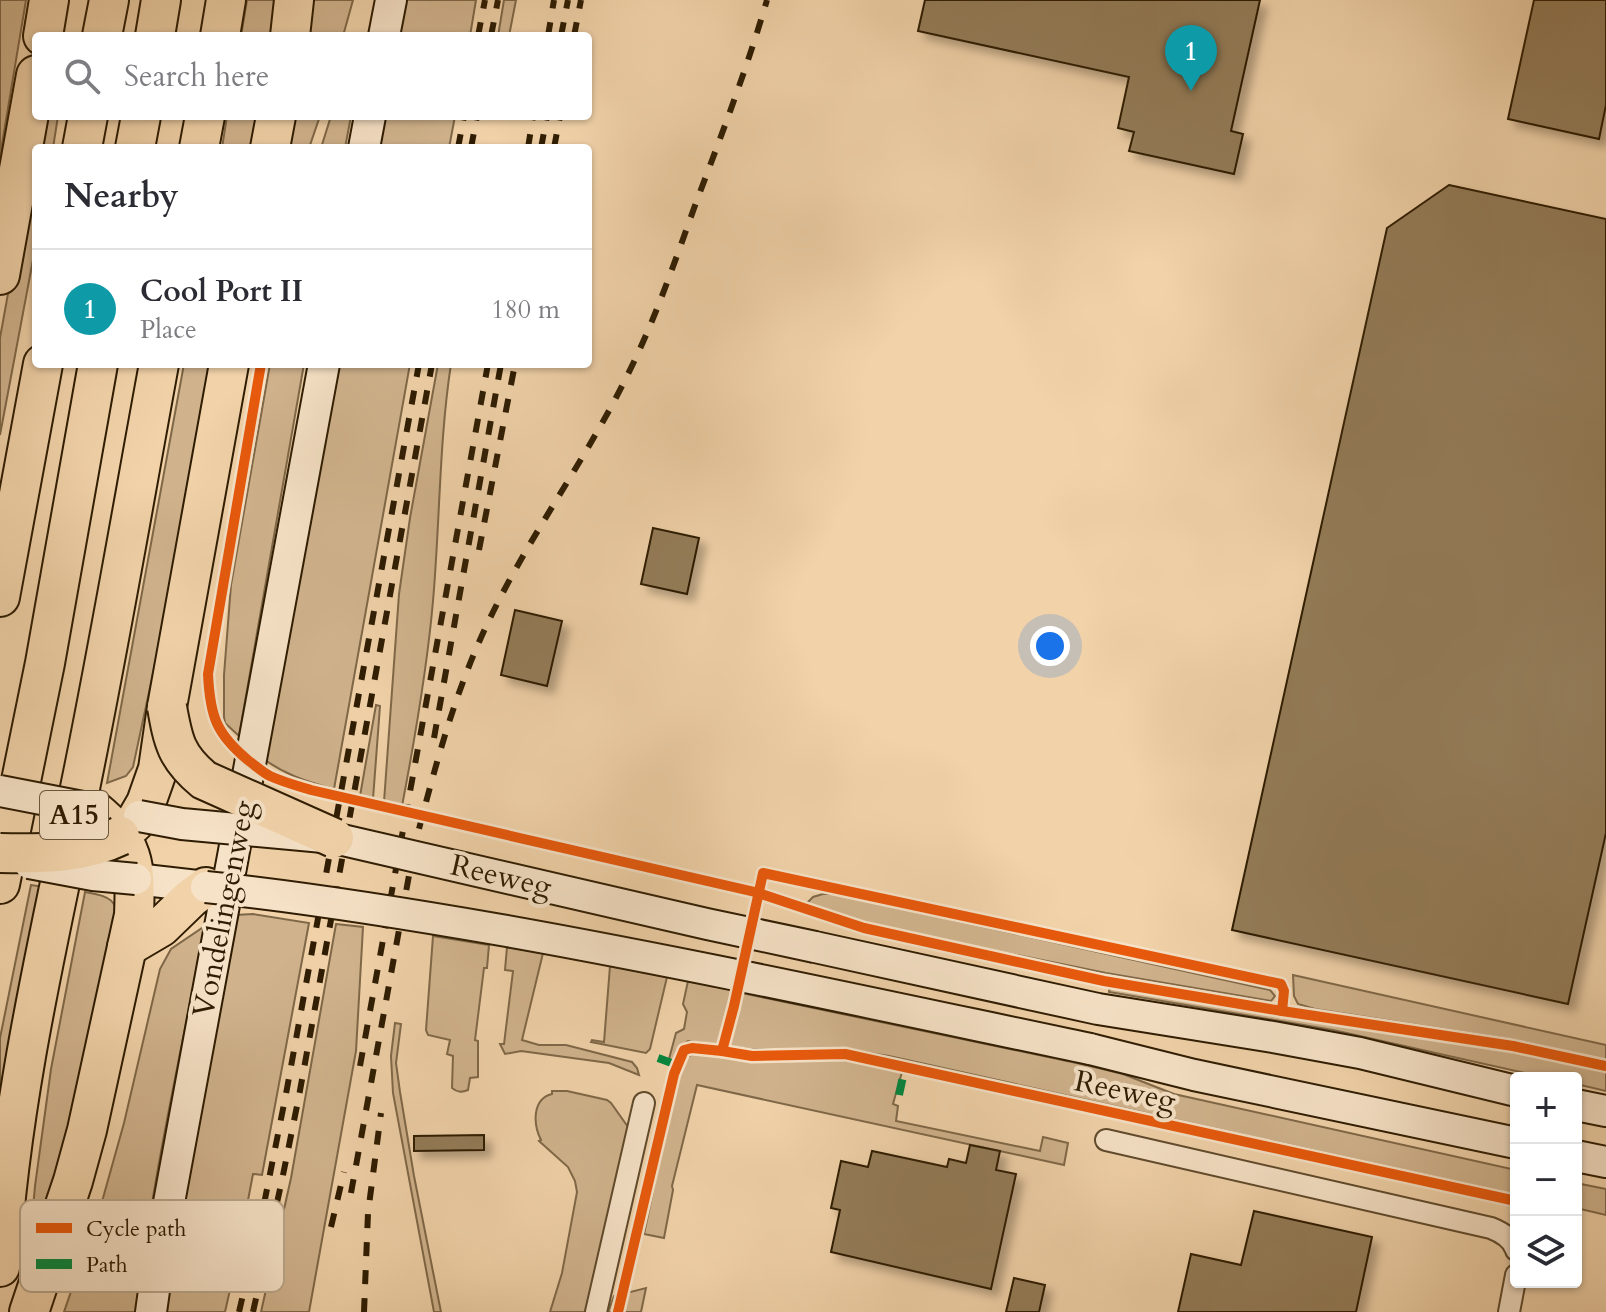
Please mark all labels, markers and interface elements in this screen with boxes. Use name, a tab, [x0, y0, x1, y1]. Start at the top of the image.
pin: 1	[1165, 25, 1217, 91]
search box	[32, 32, 592, 120]
icon: search	[60, 54, 104, 98]
text: Search here	[124, 56, 269, 97]
text: Nearby	[64, 173, 179, 219]
text: Cool Port II	[140, 271, 303, 312]
text: 1	[83, 292, 97, 327]
text: 180 m	[491, 292, 560, 327]
text: Place	[140, 312, 197, 347]
your location	[1030, 626, 1070, 666]
road number: A15	[40, 791, 108, 839]
street label: Vondelingenweg	[183, 797, 265, 1021]
street label: Reeweg	[446, 844, 556, 908]
street label: Reeweg	[1071, 1060, 1180, 1122]
map controls	[1510, 1072, 1582, 1288]
button: +	[1510, 1072, 1582, 1144]
button: −	[1510, 1144, 1582, 1216]
legend	[20, 1200, 284, 1292]
text: Cycle path	[86, 1214, 186, 1244]
button: layers	[1510, 1216, 1582, 1288]
text: Path	[86, 1250, 128, 1280]

